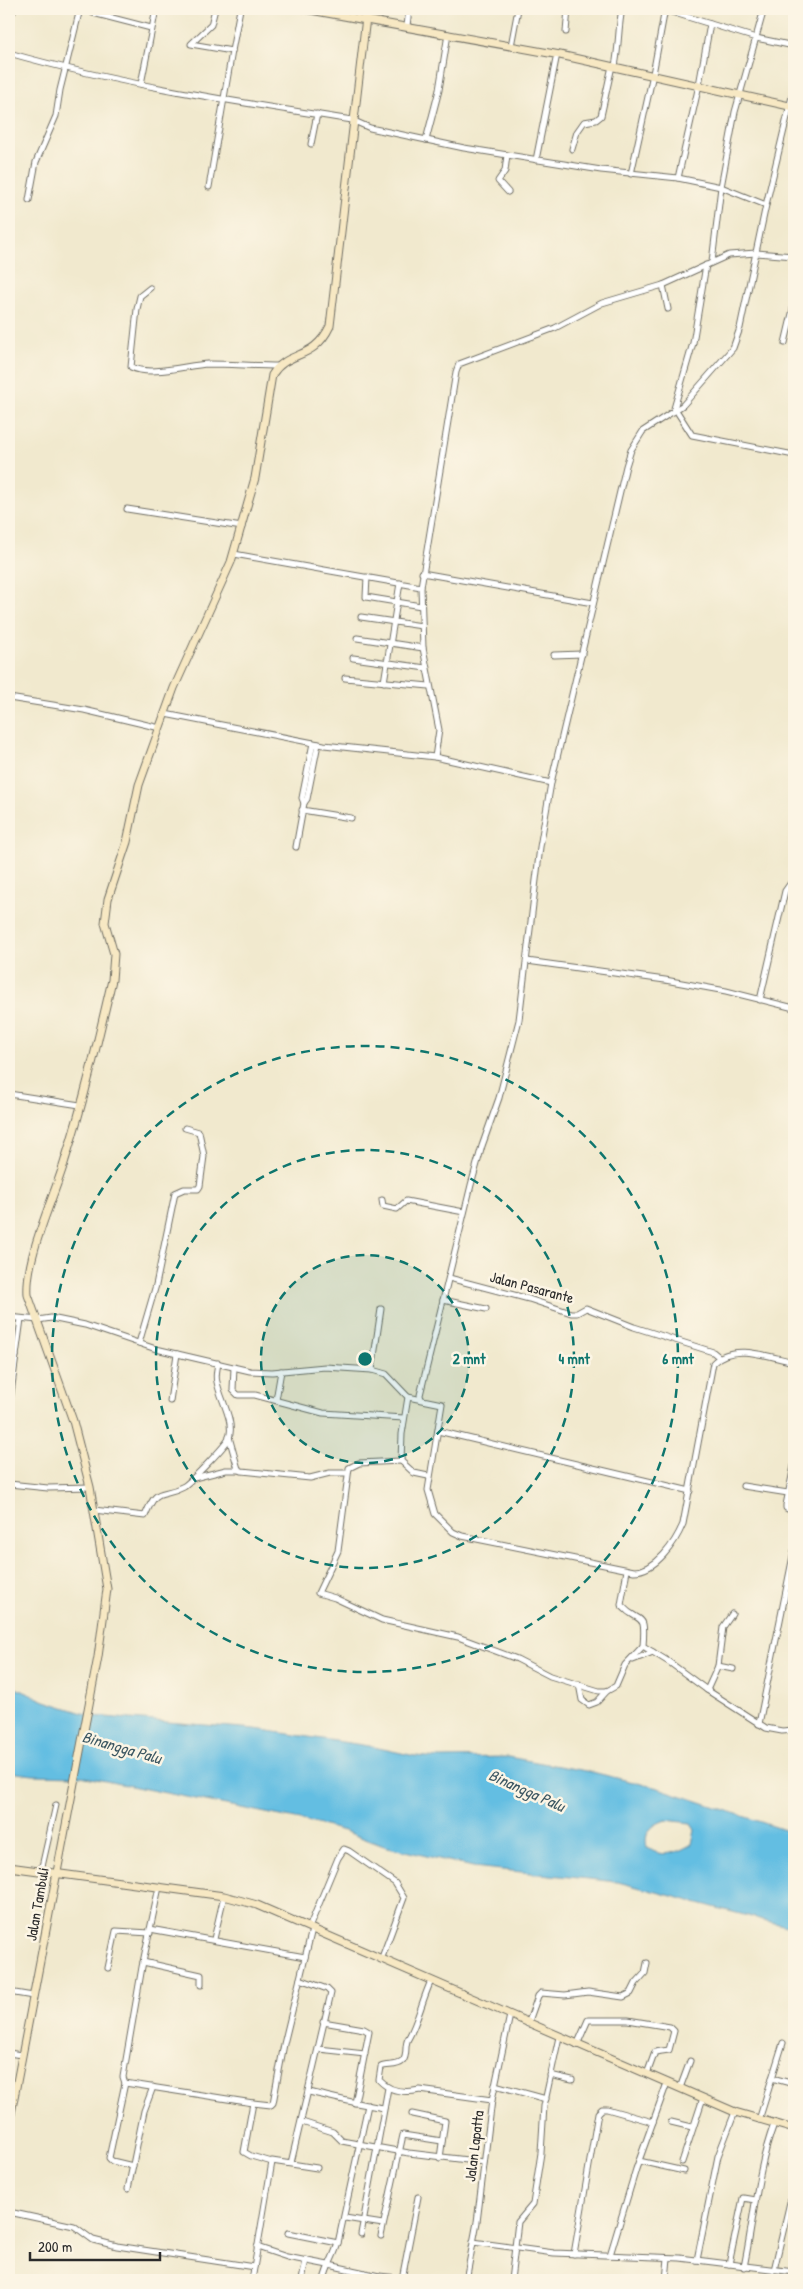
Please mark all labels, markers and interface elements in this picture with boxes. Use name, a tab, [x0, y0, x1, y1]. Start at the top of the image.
street label: Jalan Pasarante	[488, 1266, 576, 1308]
text: 2 mnt	[453, 1348, 486, 1369]
text: 4 mnt	[558, 1348, 590, 1369]
text: 6 mnt	[662, 1348, 695, 1369]
centre of rings	[356, 1350, 374, 1368]
water label: Binangga Palu	[80, 1725, 166, 1769]
water label: Binangga Palu	[485, 1763, 570, 1817]
street label: Jalan Tambuli	[20, 1866, 54, 1942]
street label: Jalan Lapatta	[459, 2109, 489, 2183]
scale bar	[30, 2229, 160, 2261]
text: 200 m	[38, 2236, 72, 2257]

